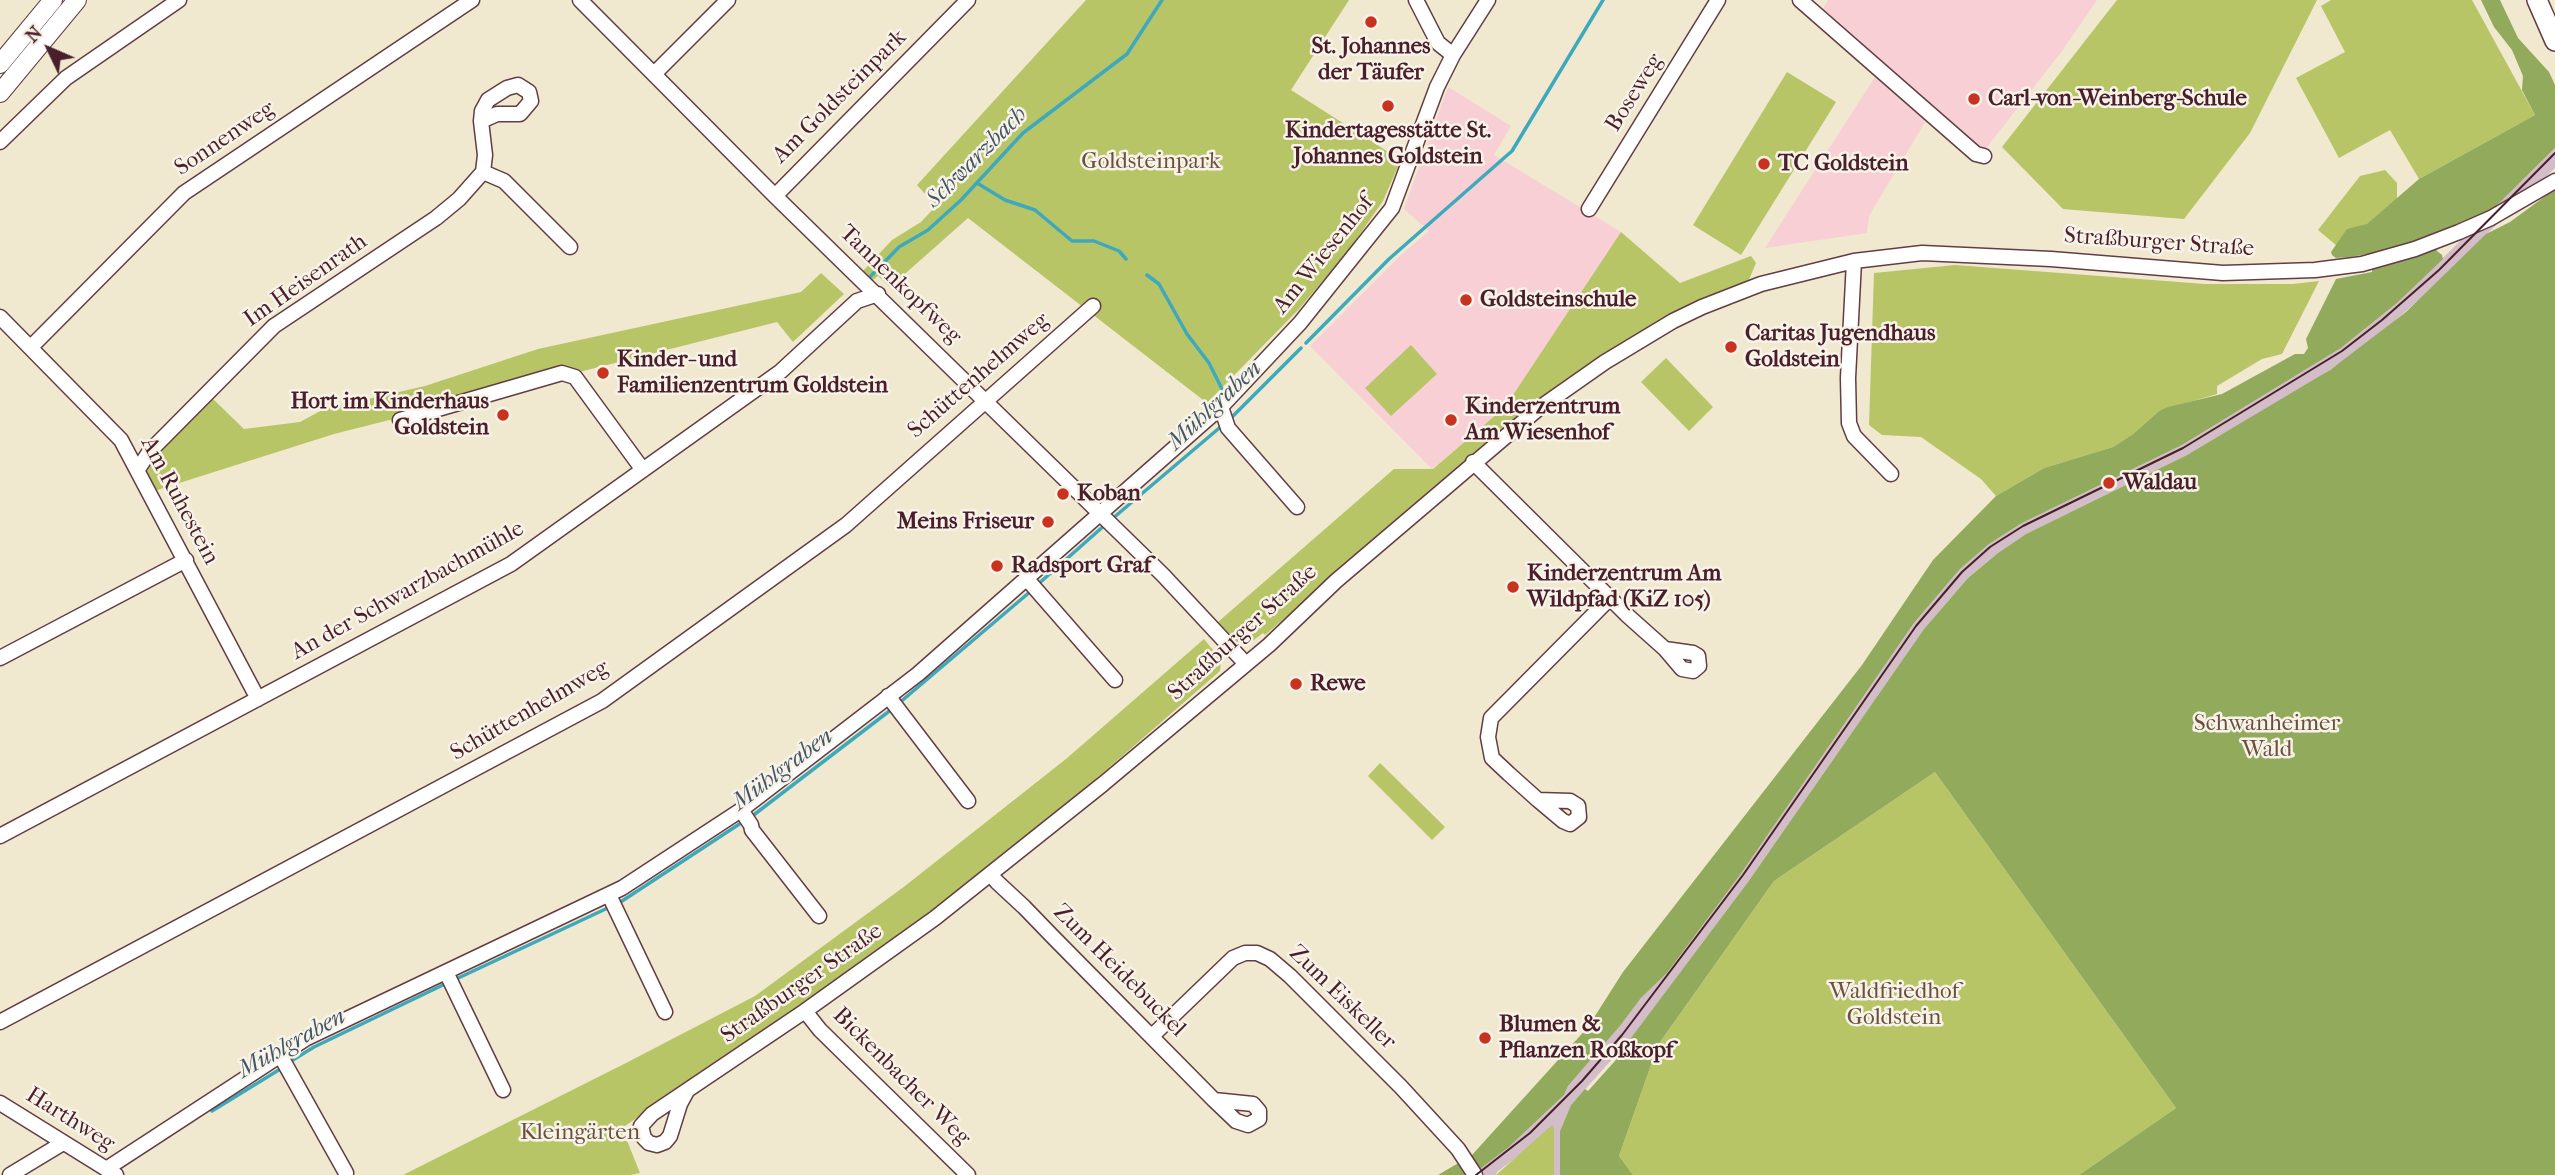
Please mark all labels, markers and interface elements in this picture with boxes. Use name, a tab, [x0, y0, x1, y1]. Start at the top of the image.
north arrow	[14, 14, 84, 84]
marker: St. Johannes der Täufer	[1363, 14, 1379, 30]
text: N	[21, 22, 47, 47]
street label: Am Goldsteinpark	[767, 24, 913, 170]
place label: St. Johannes der Täufer	[1311, 33, 1431, 87]
street label: Boseweg	[1600, 49, 1670, 137]
place label: Carl-von-Weinberg-Schule	[1988, 85, 2247, 113]
marker: Carl-von-Weinberg-Schule	[1966, 91, 1982, 107]
street label: Sonnenweg	[170, 96, 280, 182]
marker: Kindertagesstätte St. Johannes Goldstein	[1380, 98, 1396, 114]
water label: Schwarzbach	[920, 101, 1034, 215]
place label: Kindertagesstätte St. Johannes Goldstein	[1285, 117, 1491, 171]
park label: Goldsteinpark	[1081, 148, 1221, 176]
place label: TC Goldstein	[1778, 150, 1909, 178]
marker: TC Goldstein	[1756, 156, 1772, 172]
street label: Am Wiesenhof	[1268, 190, 1380, 320]
street label: Tannenkopfweg	[833, 220, 967, 350]
street label: Straßburger Straße	[2063, 223, 2255, 263]
street label: Im Heisenrath	[239, 228, 373, 334]
place label: Goldsteinschule	[1480, 286, 1636, 314]
marker: Goldsteinschule	[1458, 292, 1474, 308]
street label: Schüttenhelmweg	[903, 307, 1055, 445]
place label: Caritas Jugendhaus Goldstein	[1745, 320, 1936, 374]
marker: Caritas Jugendhaus Goldstein	[1723, 339, 1739, 355]
place label: Kinder- und Familienzentrum Goldstein	[617, 346, 888, 400]
water label: Mühlgraben	[1162, 355, 1268, 457]
marker: Kinder- und Familienzentrum Goldstein	[595, 365, 611, 381]
place label: Hort im Kinderhaus Goldstein	[290, 388, 489, 442]
place label: Kinderzentrum Am Wiesenhof	[1465, 393, 1620, 447]
marker: Hort im Kinderhaus Goldstein	[495, 407, 511, 423]
marker: Kinderzentrum Am Wiesenhof	[1443, 412, 1459, 428]
street label: Am Ruhestein	[134, 432, 224, 570]
place label: Waldau	[2123, 469, 2197, 497]
marker: Waldau	[2101, 475, 2117, 491]
place label: Koban	[1077, 480, 1141, 508]
marker: Koban	[1055, 486, 1071, 502]
place label: Meins Friseur	[897, 508, 1034, 536]
marker: Meins Friseur	[1040, 514, 1056, 530]
street label: An der Schwarzbachmühle	[287, 516, 529, 666]
place label: Radsport Graf	[1011, 552, 1151, 580]
marker: Radsport Graf	[989, 558, 1005, 574]
street label: Straßburger Straße	[1163, 559, 1323, 707]
place label: Kinderzentrum Am Wildpfad (KiZ 105)	[1527, 560, 1721, 614]
marker: Kinderzentrum Am Wildpfad (KiZ 105)	[1505, 579, 1521, 595]
street label: Schüttenhelmweg	[446, 655, 614, 767]
place label: Rewe	[1310, 670, 1366, 698]
marker: Rewe	[1288, 676, 1304, 692]
park label: Schwanheimer Wald	[2194, 710, 2340, 764]
water label: Mühlgraben	[727, 723, 839, 817]
street label: Zum Heidebuckel	[1047, 899, 1191, 1043]
street label: Straßburger Straße	[716, 918, 888, 1050]
street label: Zum Eiskeller	[1283, 940, 1401, 1056]
park label: Waldfriedhof Goldstein	[1829, 978, 1959, 1032]
street label: Bickenbacher Weg	[826, 1002, 976, 1152]
water label: Mühlgraben	[233, 1003, 351, 1085]
place label: Blumen & Pflanzen Roßkopf	[1499, 1011, 1673, 1065]
marker: Blumen & Pflanzen Roßkopf	[1477, 1030, 1493, 1046]
street label: Harthweg	[20, 1082, 120, 1158]
park label: Kleingärten	[520, 1119, 640, 1147]

